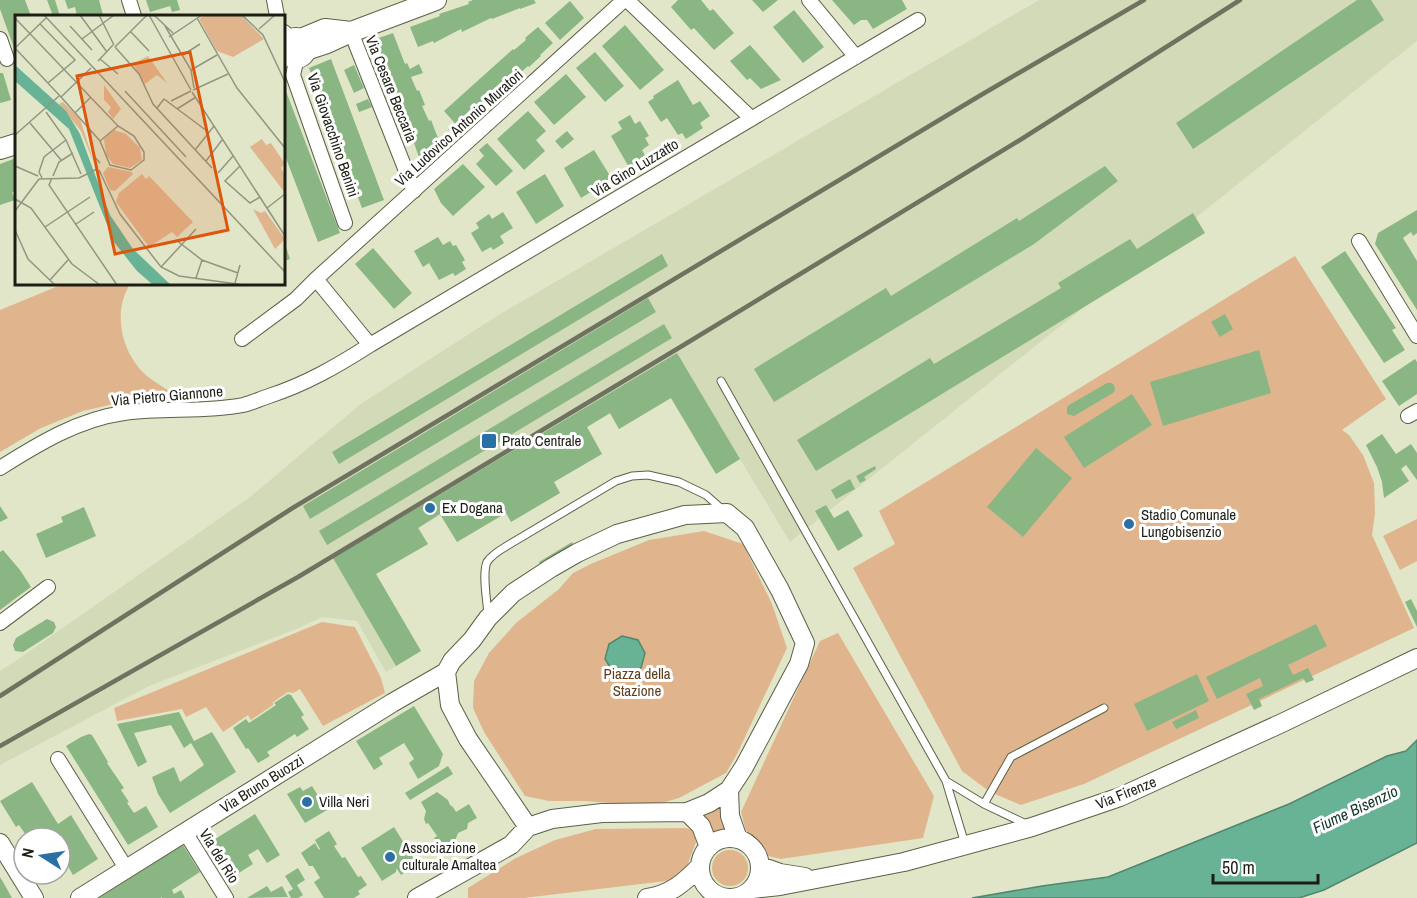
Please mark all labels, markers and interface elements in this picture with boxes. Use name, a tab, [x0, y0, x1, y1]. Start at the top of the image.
inset map	[15, 15, 285, 285]
street label: Via Cesare Beccaria	[361, 32, 422, 145]
street label: Via Ludovico Antonio Muratori	[390, 64, 527, 191]
street label: Via Giovacchino Benini	[302, 70, 365, 200]
street label: Via Gino Luzzatto	[587, 133, 682, 202]
street label: Via Pietro Giannone	[110, 380, 224, 411]
place label: Prato Centrale	[502, 430, 581, 451]
marker: Prato Centrale	[480, 432, 498, 450]
place label: Ex Dogana	[442, 497, 503, 518]
marker: Ex Dogana	[423, 501, 437, 515]
place label: Stadio Comunale Lungobisenzio	[1141, 504, 1236, 542]
marker: Stadio Comunale Lungobisenzio	[1122, 517, 1136, 531]
park label: Piazza della Stazione	[603, 663, 671, 701]
street label: Via Bruno Buozzi	[216, 749, 308, 818]
street label: Via Firenze	[1092, 771, 1159, 814]
water label: Fiume Bisenzio	[1309, 780, 1401, 838]
place label: Villa Neri	[319, 791, 369, 812]
marker: Villa Neri	[300, 795, 314, 809]
street label: Via del Rio	[194, 824, 244, 887]
north arrow	[12, 826, 72, 886]
place label: Associazione culturale Amaltea	[401, 837, 497, 875]
text: N	[16, 846, 39, 860]
scale bar	[1213, 847, 1318, 885]
marker: Associazione culturale Amaltea	[383, 850, 397, 864]
text: 50 m	[1222, 855, 1255, 880]

